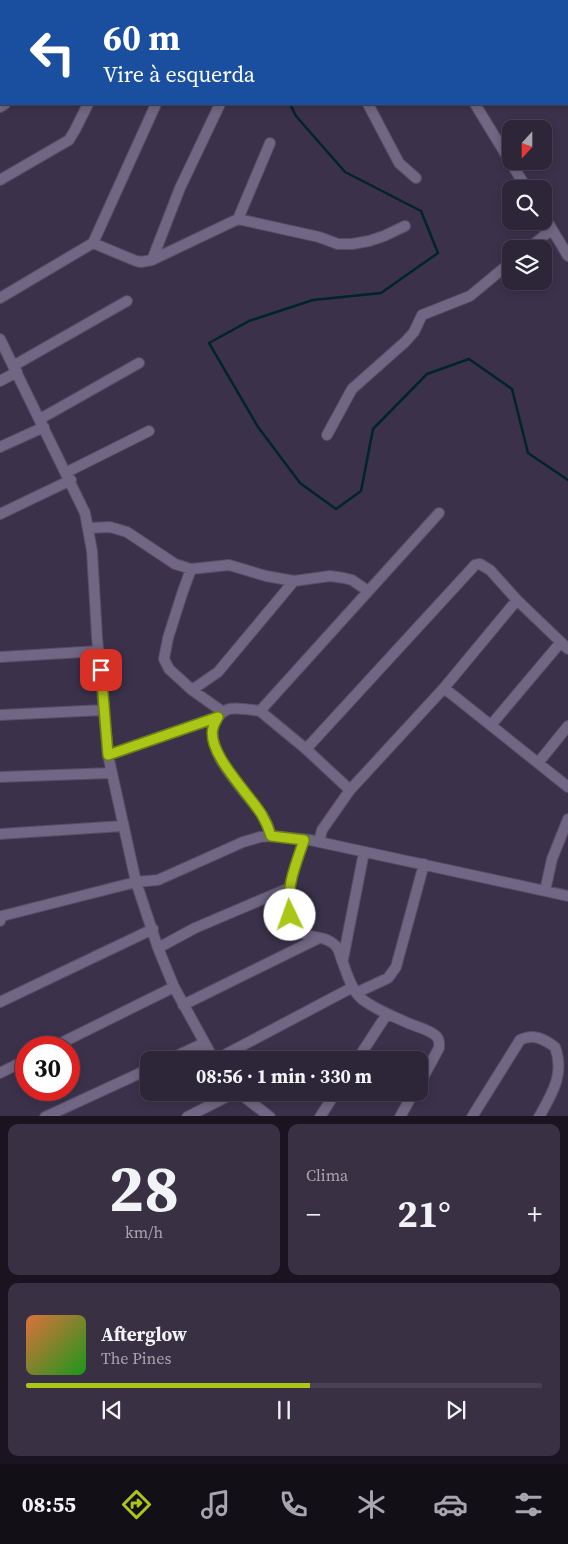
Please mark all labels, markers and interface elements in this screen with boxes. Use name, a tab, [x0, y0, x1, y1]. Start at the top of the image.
text: 60 m	[103, 14, 180, 62]
icon: left	[20, 20, 85, 85]
text: Vire à esquerda	[103, 59, 255, 89]
north arrow	[502, 120, 552, 170]
map controls	[502, 120, 552, 290]
button: search	[502, 180, 552, 230]
button: layers	[502, 240, 552, 290]
pin	[80, 649, 122, 691]
icon: arrive	[87, 656, 115, 684]
position arrow	[263, 888, 315, 940]
speed limit sign: 30	[15, 1036, 80, 1101]
text: 08:56 · 1 min · 330 m	[196, 1063, 372, 1089]
text: 28	[109, 1144, 179, 1233]
text: Clima	[306, 1164, 348, 1186]
text: 21°	[397, 1188, 451, 1240]
text: −	[306, 1195, 321, 1233]
text: +	[527, 1195, 542, 1233]
text: km/h	[125, 1221, 163, 1243]
text: Afterglow	[101, 1321, 187, 1347]
text: The Pines	[101, 1347, 171, 1369]
icon: previous	[98, 1396, 126, 1424]
icon: pause	[270, 1396, 298, 1424]
icon: next	[442, 1396, 470, 1424]
icon: directions	[119, 1487, 154, 1522]
icon: music	[198, 1487, 233, 1522]
icon: phone	[276, 1487, 311, 1522]
icon: climate	[354, 1487, 389, 1522]
icon: car	[433, 1487, 468, 1522]
icon: filters	[511, 1487, 546, 1522]
text: 08:55	[22, 1489, 76, 1519]

